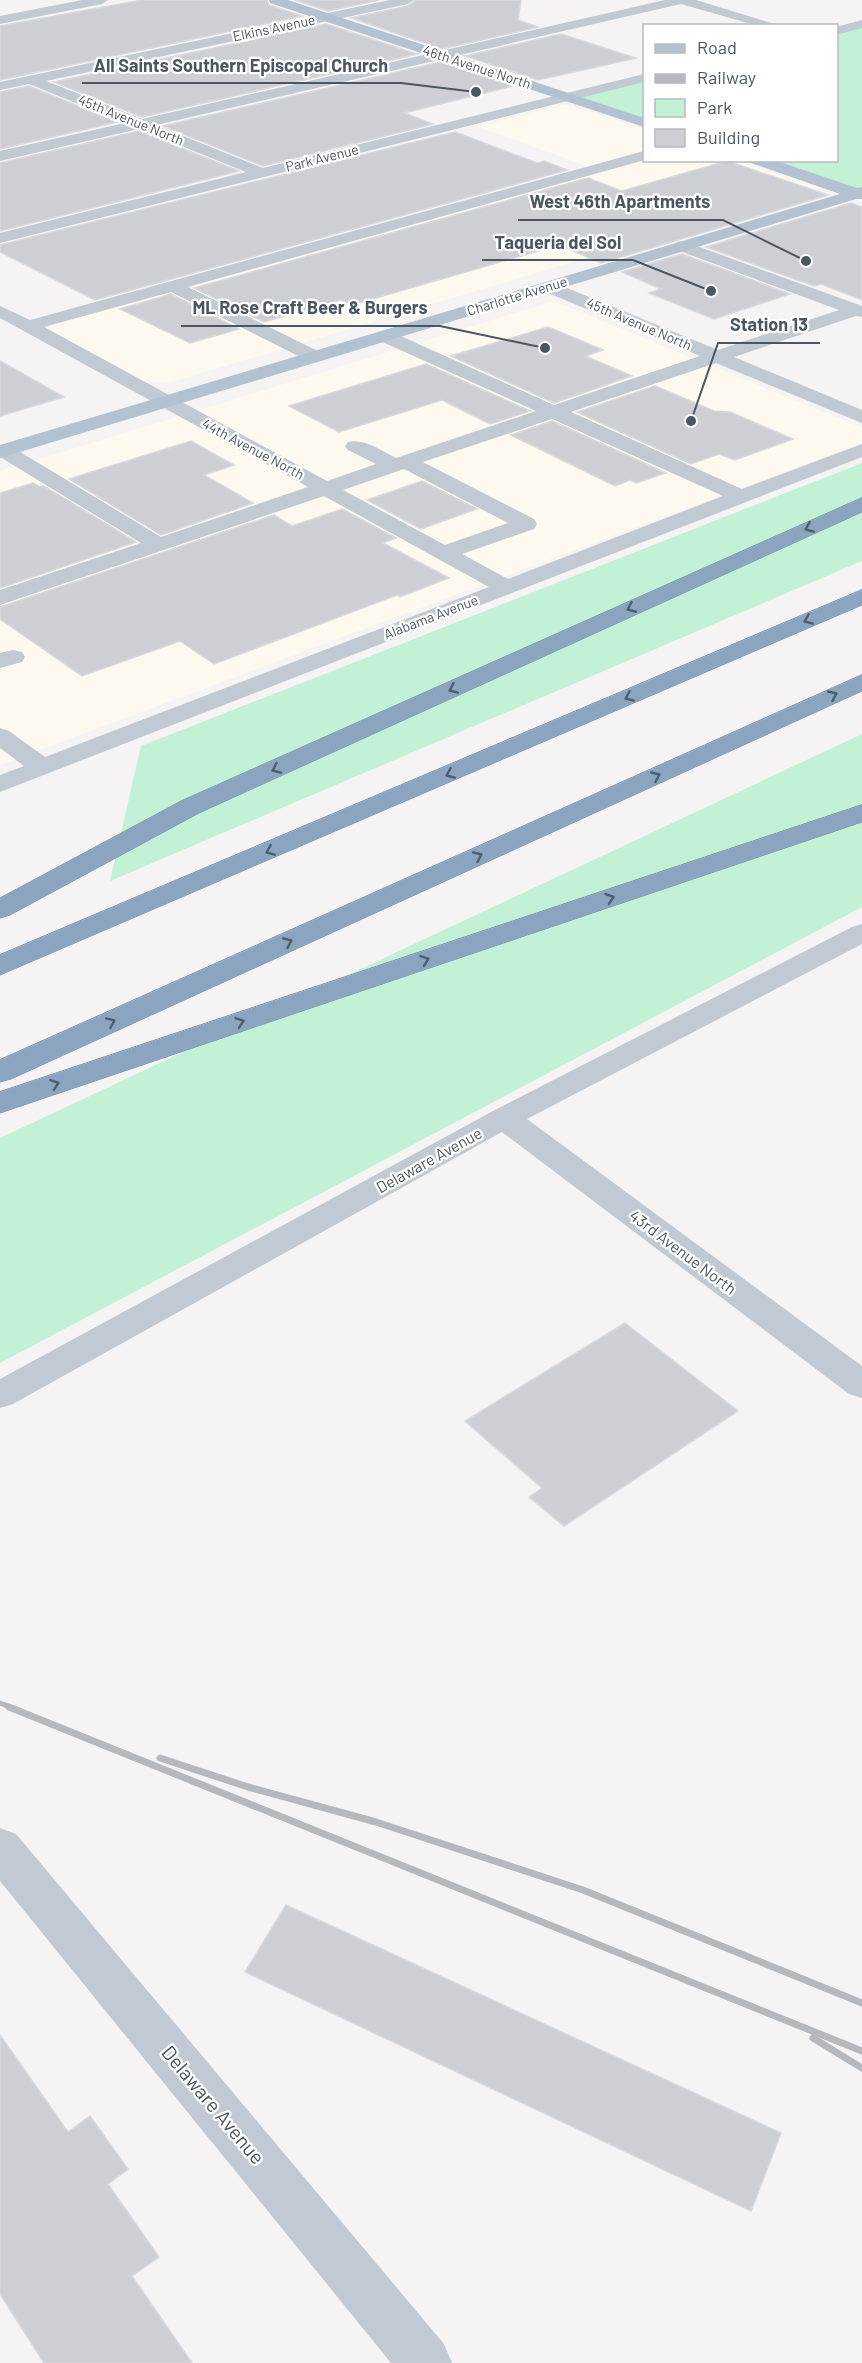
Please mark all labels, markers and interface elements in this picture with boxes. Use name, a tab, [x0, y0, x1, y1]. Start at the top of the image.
street label: Elkins Avenue	[231, 10, 317, 45]
legend	[643, 24, 838, 162]
text: Road	[697, 36, 737, 58]
street label: 46th Avenue North	[421, 41, 533, 92]
callout: All Saints Southern Episcopal Church	[82, 47, 401, 83]
text: All Saints Southern Episcopal Church	[94, 54, 388, 76]
text: Railway	[697, 66, 756, 88]
street label: 45th Avenue North	[76, 91, 187, 149]
text: Park	[697, 96, 732, 118]
text: Building	[697, 126, 760, 148]
street label: Park Avenue	[284, 140, 360, 175]
callout: West 46th Apartments	[518, 184, 723, 220]
text: West 46th Apartments	[530, 190, 710, 212]
callout: Taqueria del Sol	[482, 224, 633, 260]
text: Taqueria del Sol	[495, 231, 621, 253]
street label: Charlotte Avenue	[465, 272, 569, 319]
callout: ML Rose Craft Beer & Burgers	[181, 290, 440, 326]
street label: 45th Avenue North	[584, 294, 694, 353]
text: ML Rose Craft Beer & Burgers	[192, 296, 428, 318]
callout: Station 13	[718, 307, 820, 343]
text: Station 13	[730, 313, 808, 335]
street label: 44th Avenue North	[199, 414, 307, 483]
one-way arrow	[804, 521, 815, 533]
street label: Alabama Avenue	[381, 591, 480, 642]
one-way arrow	[626, 601, 637, 613]
one-way arrow	[804, 613, 815, 625]
one-way arrow	[449, 681, 460, 693]
one-way arrow	[624, 690, 635, 702]
one-way arrow	[827, 691, 838, 703]
one-way arrow	[271, 762, 282, 774]
one-way arrow	[445, 767, 456, 779]
one-way arrow	[649, 771, 660, 783]
one-way arrow	[266, 843, 277, 855]
one-way arrow	[471, 852, 482, 864]
one-way arrow	[604, 892, 615, 905]
one-way arrow	[282, 937, 293, 949]
one-way arrow	[419, 954, 430, 967]
one-way arrow	[104, 1017, 115, 1029]
one-way arrow	[234, 1017, 245, 1029]
one-way arrow	[50, 1079, 60, 1091]
street label: Delaware Avenue	[373, 1123, 485, 1196]
street label: 43rd Avenue North	[626, 1205, 740, 1298]
street label: Delaware Avenue	[157, 2040, 270, 2169]

